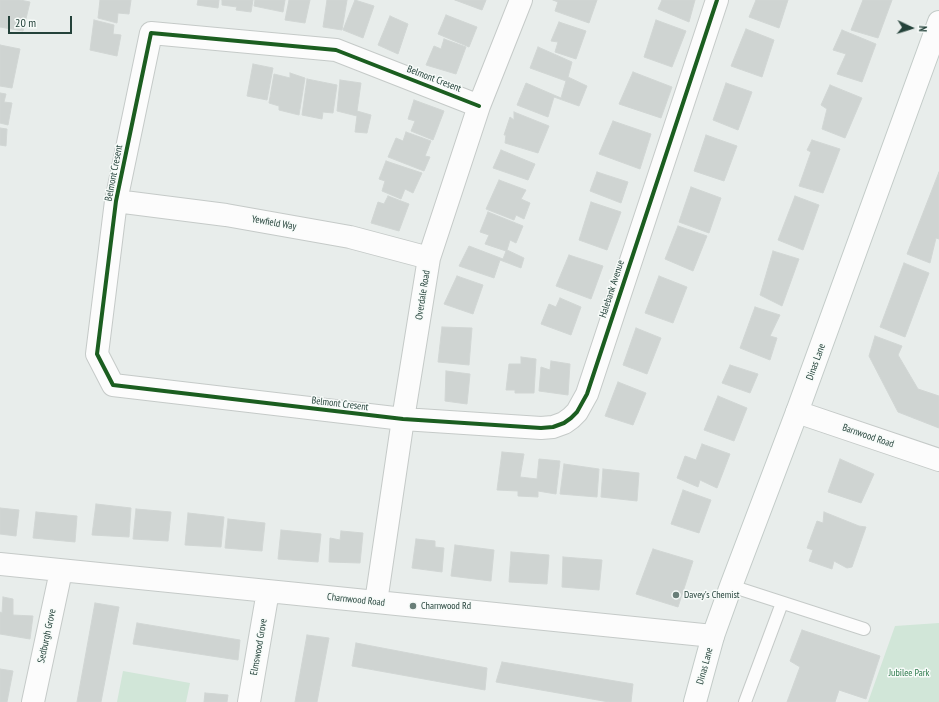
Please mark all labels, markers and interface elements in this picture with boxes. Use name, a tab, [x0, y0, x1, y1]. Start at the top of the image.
scale bar	[10, 8, 74, 34]
north arrow	[891, 8, 931, 48]
text: 20 m	[15, 15, 36, 30]
text: N	[916, 25, 930, 32]
street label: Belmont Cresent	[405, 63, 463, 95]
street label: Belmont Cresent	[103, 144, 125, 202]
street label: Yewfield Way	[251, 213, 297, 233]
street label: Halebank Avenue	[597, 259, 627, 319]
street label: Overdale Road	[413, 269, 433, 321]
street label: Dinas Lane	[804, 342, 828, 382]
street label: Belmont Cresent	[311, 395, 369, 413]
street label: Barnwood Road	[841, 422, 895, 450]
place label: Davey's Chemist	[684, 589, 740, 601]
marker: Davey's Chemist	[671, 590, 681, 600]
street label: Charnwood Road	[326, 591, 386, 609]
place label: Charnwood Rd	[421, 600, 471, 612]
marker: Charnwood Rd	[408, 601, 418, 611]
street label: Sedburgh Grove	[35, 608, 59, 664]
street label: Elmswood Grove	[248, 618, 270, 676]
street label: Dinas Lane	[694, 646, 716, 686]
park label: Jubilee Park	[889, 667, 929, 679]

